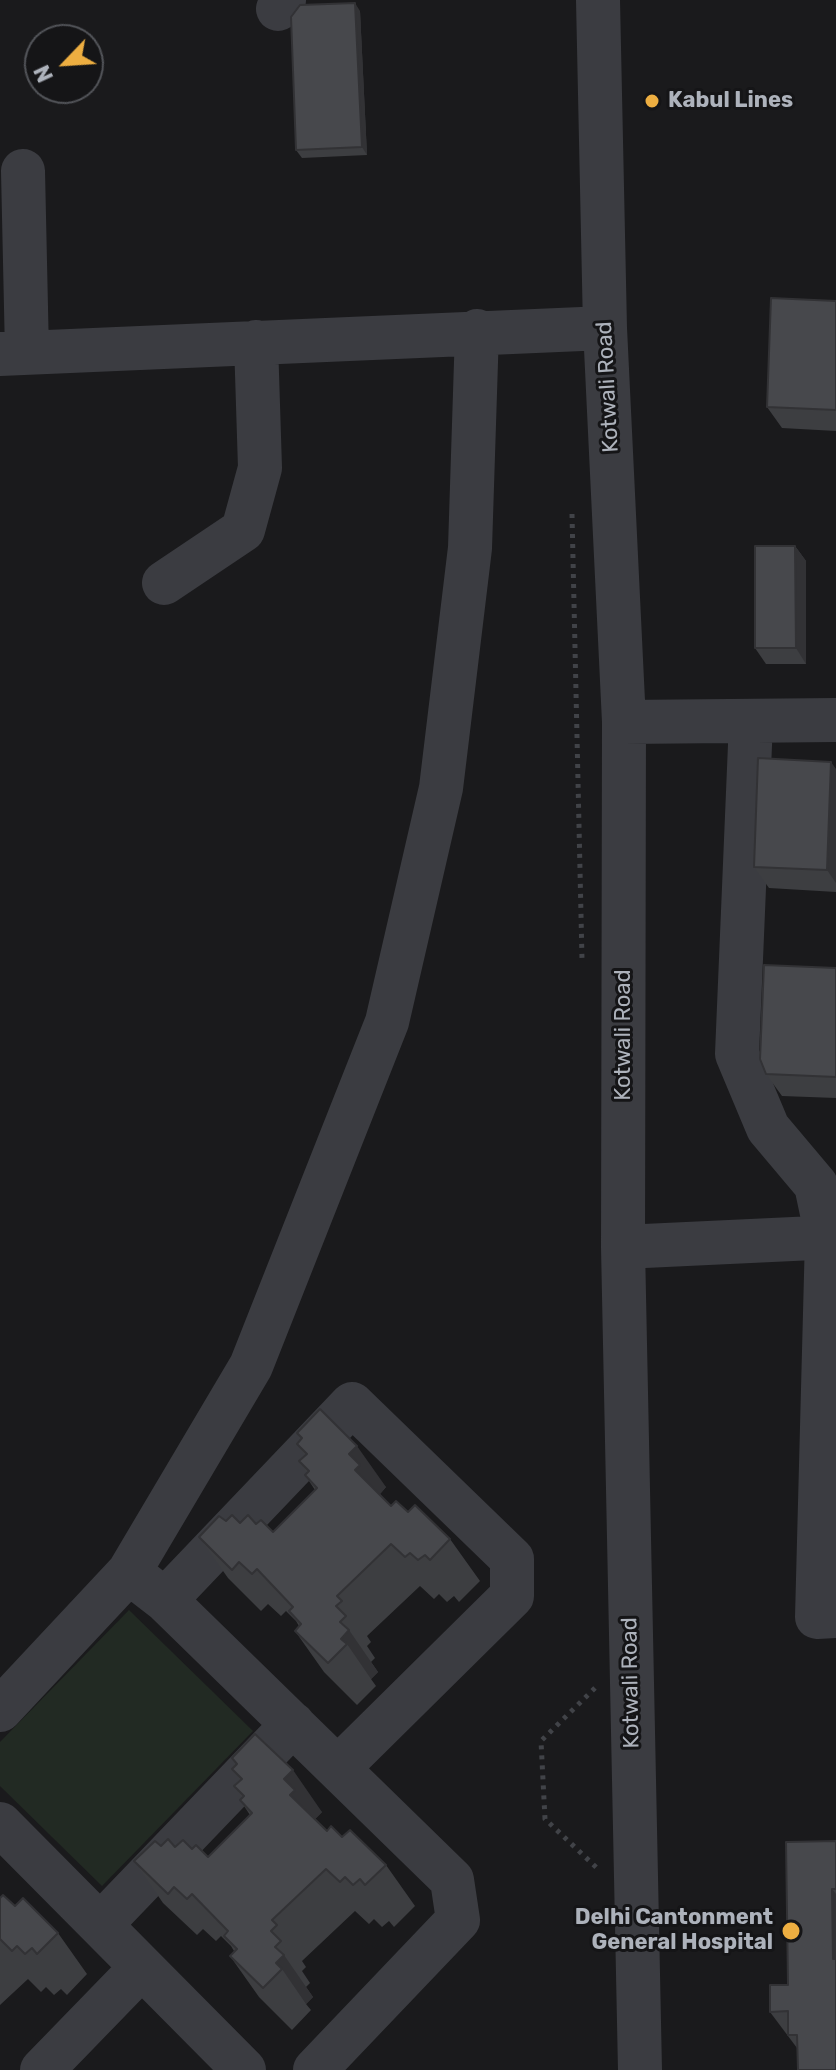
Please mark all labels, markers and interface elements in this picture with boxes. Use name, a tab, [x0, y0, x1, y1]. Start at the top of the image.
north arrow	[24, 24, 104, 104]
text: N	[28, 61, 59, 86]
place label: Kabul Lines	[668, 88, 793, 114]
marker: Kabul Lines	[643, 92, 661, 110]
street label: Kotwali Road	[591, 321, 625, 453]
street label: Kotwali Road	[611, 969, 637, 1101]
street label: Kotwali Road	[617, 1617, 645, 1749]
place label: Delhi Cantonment General Hospital	[575, 1905, 773, 1956]
marker: Delhi Cantonment General Hospital	[780, 1920, 802, 1942]

